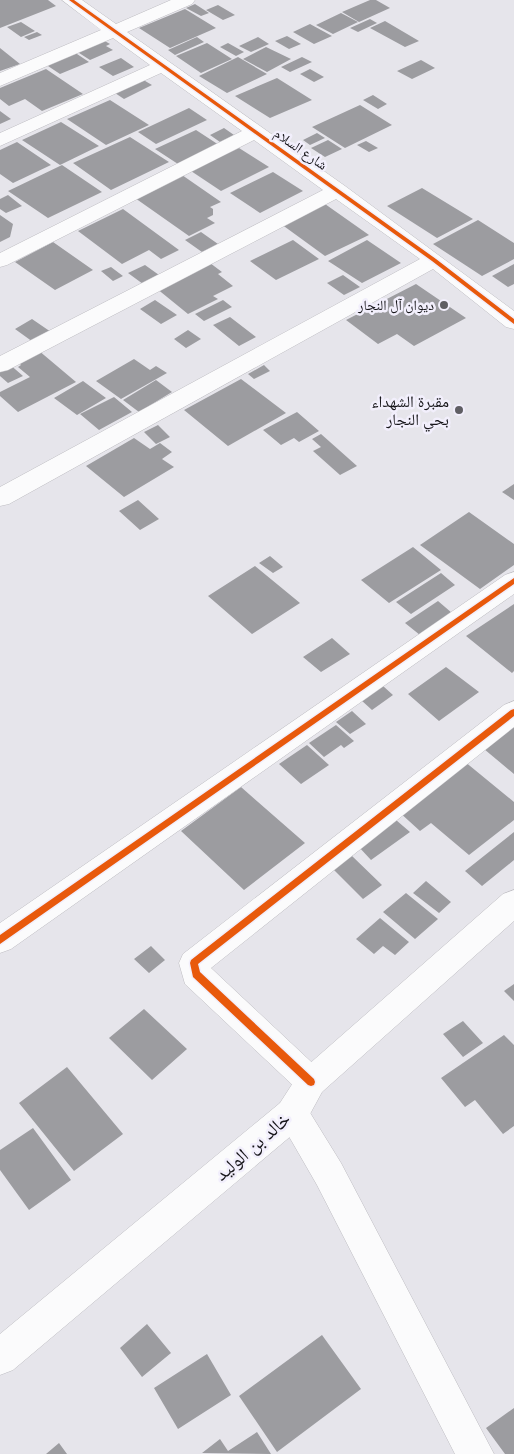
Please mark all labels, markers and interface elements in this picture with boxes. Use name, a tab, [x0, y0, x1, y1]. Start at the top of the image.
street label: شارع السلام	[270, 126, 330, 175]
place label: ديوان آل النجار	[357, 298, 434, 314]
marker: ديوان آل النجار	[438, 299, 450, 311]
place label: مقبرة الشهداء بحي النجار	[372, 393, 449, 432]
marker: مقبرة الشهداء بحي النجار	[453, 404, 465, 416]
street label: خالد بن الوليد	[210, 1108, 295, 1186]

